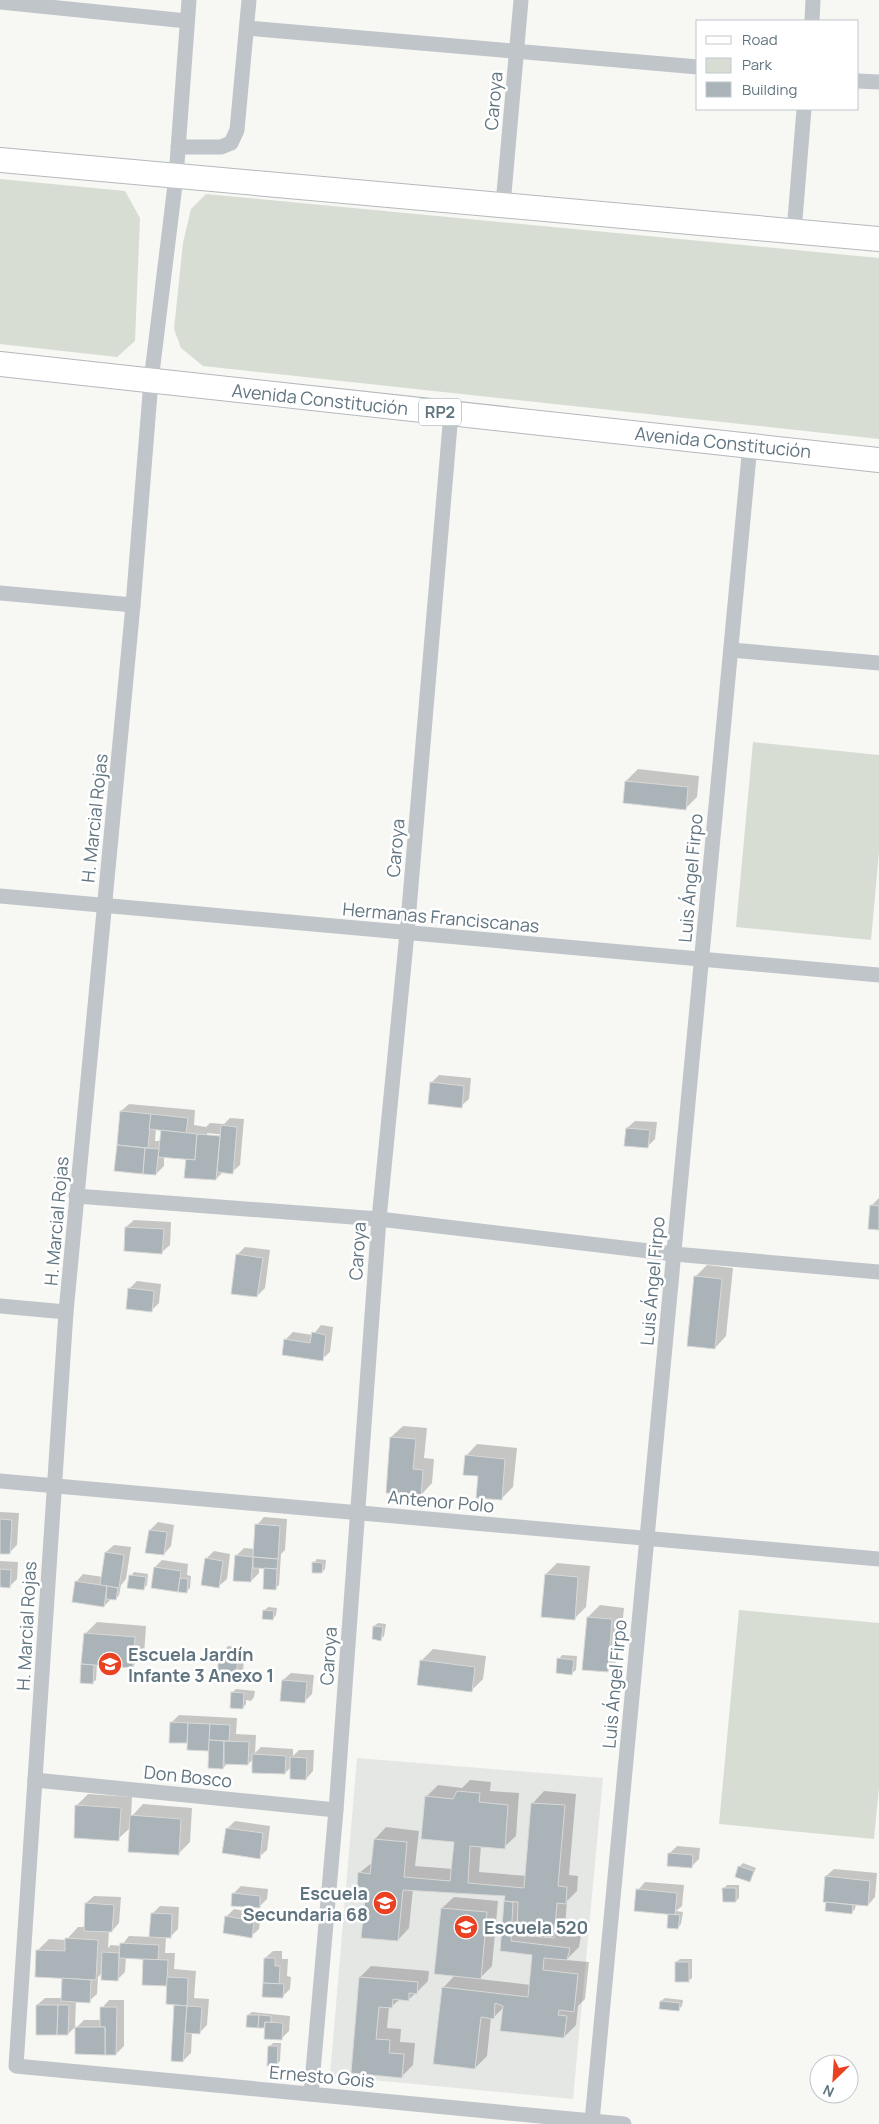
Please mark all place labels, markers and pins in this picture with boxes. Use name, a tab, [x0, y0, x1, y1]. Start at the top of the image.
place label: Escuela Jardín Infante 3 Anexo 1	[128, 1642, 274, 1687]
school or university icon: Escuela Jardín Infante 3 Anexo 1	[97, 1651, 123, 1677]
place label: Escuela Secundaria 68	[243, 1881, 368, 1926]
school or university icon: Escuela Secundaria 68	[372, 1890, 398, 1916]
school or university icon: Escuela 520	[453, 1914, 479, 1940]
place label: Escuela 520	[484, 1915, 588, 1939]

